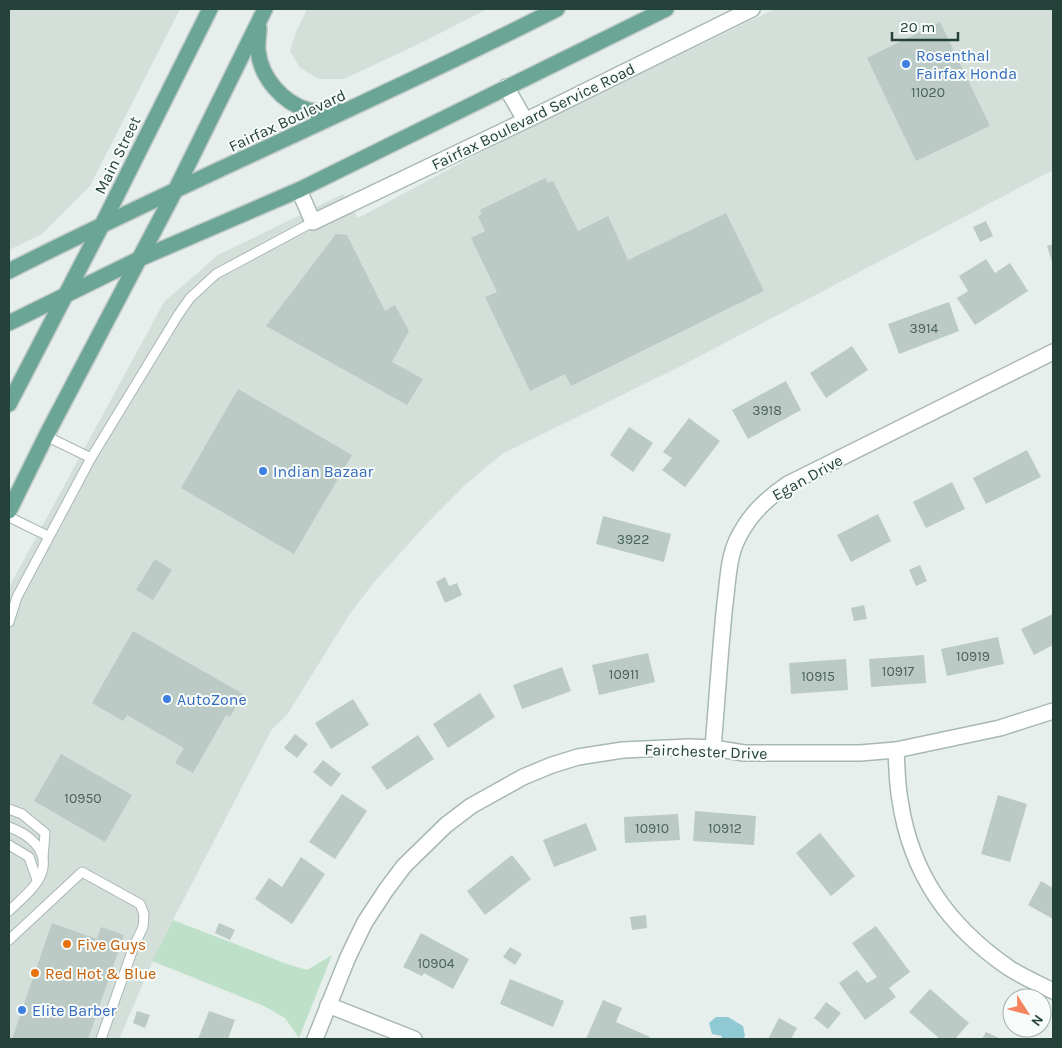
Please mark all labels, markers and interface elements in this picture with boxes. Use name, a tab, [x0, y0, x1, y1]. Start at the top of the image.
scale bar	[892, 10, 958, 42]
text: 20 m	[900, 18, 935, 36]
place label: Rosenthal Fairfax Honda	[916, 46, 1017, 83]
marker: Rosenthal Fairfax Honda	[900, 58, 912, 70]
street label: Fairfax Boulevard Service Road	[428, 59, 638, 174]
house number: 11020	[911, 84, 945, 101]
street label: Fairfax Boulevard	[226, 85, 349, 156]
street label: Main Street	[90, 113, 145, 197]
house number: 3914	[910, 320, 939, 337]
house number: 3918	[752, 402, 782, 419]
street label: Egan Drive	[769, 450, 846, 505]
place label: Indian Bazaar	[273, 462, 374, 481]
marker: Indian Bazaar	[257, 465, 269, 477]
house number: 3922	[617, 531, 649, 548]
house number: 10919	[956, 648, 990, 665]
house number: 10917	[882, 663, 915, 680]
house number: 10911	[609, 666, 639, 683]
house number: 10915	[801, 668, 835, 685]
place label: AutoZone	[177, 690, 247, 709]
marker: AutoZone	[161, 693, 173, 705]
street label: Fairchester Drive	[644, 740, 768, 763]
house number: 10950	[64, 790, 102, 807]
house number: 10910	[635, 820, 669, 837]
house number: 10912	[708, 820, 742, 837]
place label: Five Guys	[77, 935, 146, 954]
marker: Five Guys	[61, 938, 73, 950]
house number: 10904	[417, 955, 455, 972]
place label: Red Hot & Blue	[45, 964, 156, 983]
marker: Red Hot & Blue	[29, 967, 41, 979]
north arrow	[1002, 988, 1052, 1038]
place label: Elite Barber	[32, 1001, 117, 1020]
marker: Elite Barber	[16, 1004, 28, 1016]
text: N	[1027, 1011, 1047, 1029]

